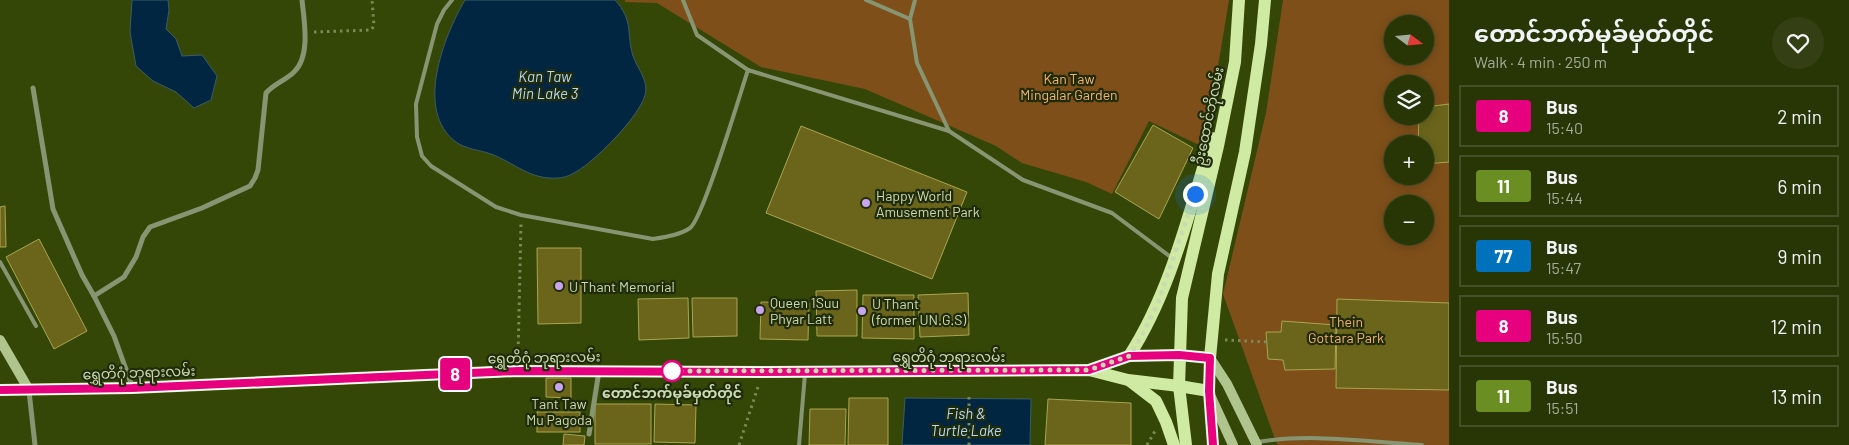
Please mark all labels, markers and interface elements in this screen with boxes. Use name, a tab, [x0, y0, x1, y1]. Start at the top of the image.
north arrow	[1384, 15, 1434, 65]
map controls	[1384, 15, 1434, 245]
button: heart	[1772, 17, 1824, 69]
text: တောင်ဘက်မုခ်မှတ်တိုင်	[1474, 18, 1714, 47]
text: Walk · 4 min · 250 m	[1474, 52, 1607, 71]
street label: ဦးထောင်ဘိုလမ်း	[1188, 65, 1231, 167]
water label: Kan Taw Min Lake 3	[512, 67, 579, 102]
park label: Kan Taw Mingalar Garden	[1020, 70, 1118, 103]
button: layers	[1384, 75, 1434, 125]
text: Bus	[1546, 95, 1578, 118]
text: 8	[1499, 105, 1508, 127]
text: 2 min	[1777, 105, 1822, 128]
text: 15:40	[1546, 118, 1583, 137]
button: +	[1384, 135, 1434, 185]
text: Bus	[1546, 165, 1578, 188]
text: 11	[1497, 175, 1510, 197]
text: 6 min	[1778, 175, 1822, 198]
your location	[1183, 182, 1208, 207]
place label: Happy World Amusement Park	[876, 187, 980, 220]
text: 15:44	[1546, 188, 1583, 207]
button: −	[1384, 195, 1434, 245]
marker: Happy World Amusement Park	[860, 197, 872, 209]
text: Bus	[1546, 235, 1578, 258]
text: 77	[1495, 245, 1512, 267]
text: 9 min	[1778, 245, 1822, 268]
text: 15:47	[1546, 258, 1581, 277]
place label: U Thant Memorial	[569, 278, 675, 295]
marker: U Thant Memorial	[553, 280, 565, 292]
place label: Queen 1Suu Phyar Latt	[770, 294, 839, 327]
place label: U Thant (former UN.G.S)	[871, 295, 967, 328]
marker: Queen 1Suu Phyar Latt	[754, 304, 766, 316]
marker: U Thant (former UN.G.S)	[856, 305, 868, 317]
text: Bus	[1546, 305, 1578, 328]
park label: Thein Gottara Park	[1308, 313, 1384, 346]
text: 8	[1499, 315, 1508, 337]
text: 12 min	[1771, 315, 1822, 338]
text: 15:50	[1546, 328, 1583, 347]
street label: ရွှေတိဂုံ ဘုရားလမ်း	[487, 347, 601, 370]
street label: ရွှေတိဂုံ ဘုရားလမ်း	[893, 347, 1005, 369]
line badge: 8	[439, 358, 471, 390]
marker: တောင်ဘက်မုခ်မှတ်တိုင်	[661, 360, 683, 382]
street label: ရွှေတိဂုံ ဘုရားလမ်း	[82, 361, 196, 386]
text: 8	[450, 363, 460, 385]
text: Bus	[1546, 375, 1578, 398]
marker: Tant Taw Mu Pagoda	[553, 381, 565, 393]
place label: တောင်ဘက်မုခ်မှတ်တိုင်	[602, 383, 742, 405]
text: 11	[1497, 385, 1510, 407]
text: 13 min	[1771, 385, 1822, 408]
place label: Tant Taw Mu Pagoda	[526, 395, 592, 428]
text: 15:51	[1546, 398, 1579, 417]
water label: Fish & Turtle Lake	[930, 404, 1002, 439]

